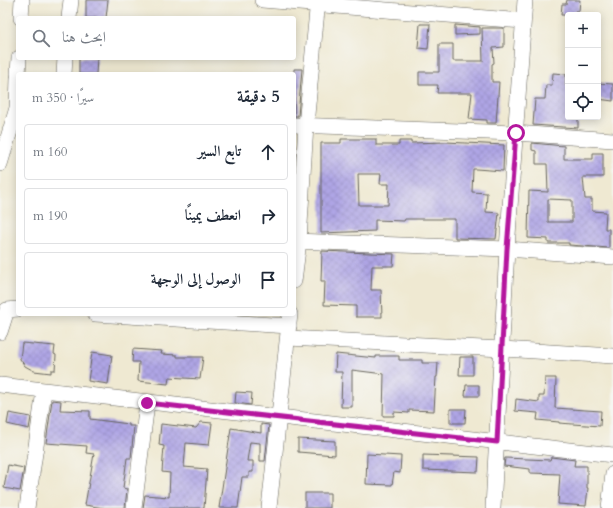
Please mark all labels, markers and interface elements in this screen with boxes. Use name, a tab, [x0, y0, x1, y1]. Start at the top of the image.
map controls	[565, 12, 601, 120]
button: +	[565, 12, 601, 48]
search box	[16, 16, 296, 60]
icon: search	[30, 27, 52, 49]
text: ابحث هنا	[62, 27, 106, 47]
button: −	[565, 48, 601, 84]
button: locate	[565, 84, 601, 120]
text: 5 دقيقة	[237, 85, 280, 108]
text: سيرًا · 350 m	[32, 89, 94, 107]
route start	[507, 124, 525, 142]
text: تابع السير	[198, 141, 241, 161]
icon: ahead	[257, 141, 279, 163]
text: 160 m	[33, 143, 67, 161]
text: انعطف يمينًا	[185, 205, 241, 225]
icon: right	[257, 205, 279, 227]
text: 190 m	[33, 207, 67, 225]
text: الوصول إلى الوجهة	[151, 269, 241, 289]
icon: arrive	[257, 269, 279, 291]
route end	[138, 394, 156, 412]

